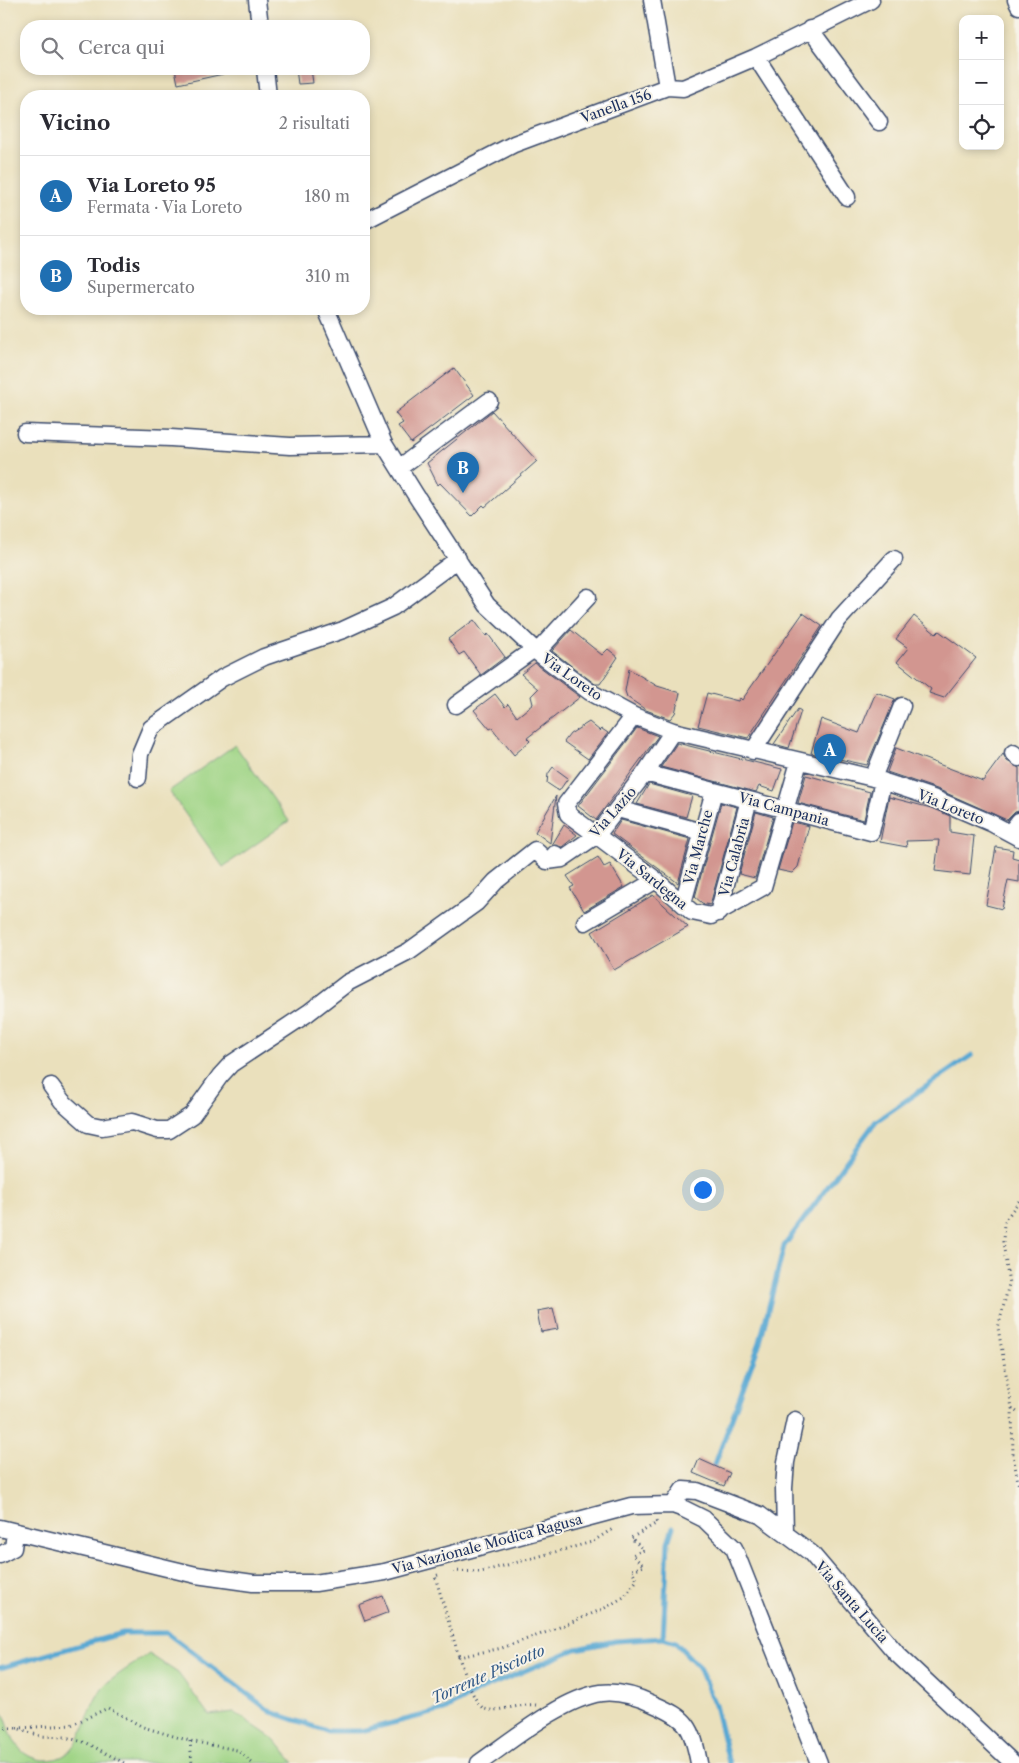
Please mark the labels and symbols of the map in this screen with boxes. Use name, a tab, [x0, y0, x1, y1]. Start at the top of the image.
street label: Vanella 156	[577, 85, 654, 127]
pin: B	[447, 452, 479, 493]
street label: Via Loreto	[537, 649, 606, 704]
pin: A	[814, 734, 846, 775]
street label: Via Lazio	[585, 783, 640, 842]
street label: Via Loreto	[914, 785, 987, 828]
street label: Via Campania	[736, 788, 832, 830]
street label: Via Marche	[679, 808, 717, 887]
street label: Via Calabria	[715, 815, 753, 899]
street label: Via Sardegna	[612, 844, 692, 914]
your location	[690, 1177, 716, 1203]
street label: Via Nazionale Modica Ragusa	[389, 1510, 585, 1578]
street label: Via Santa Lucia	[811, 1557, 893, 1647]
water label: Torrente Pisciotto	[428, 1640, 548, 1708]

